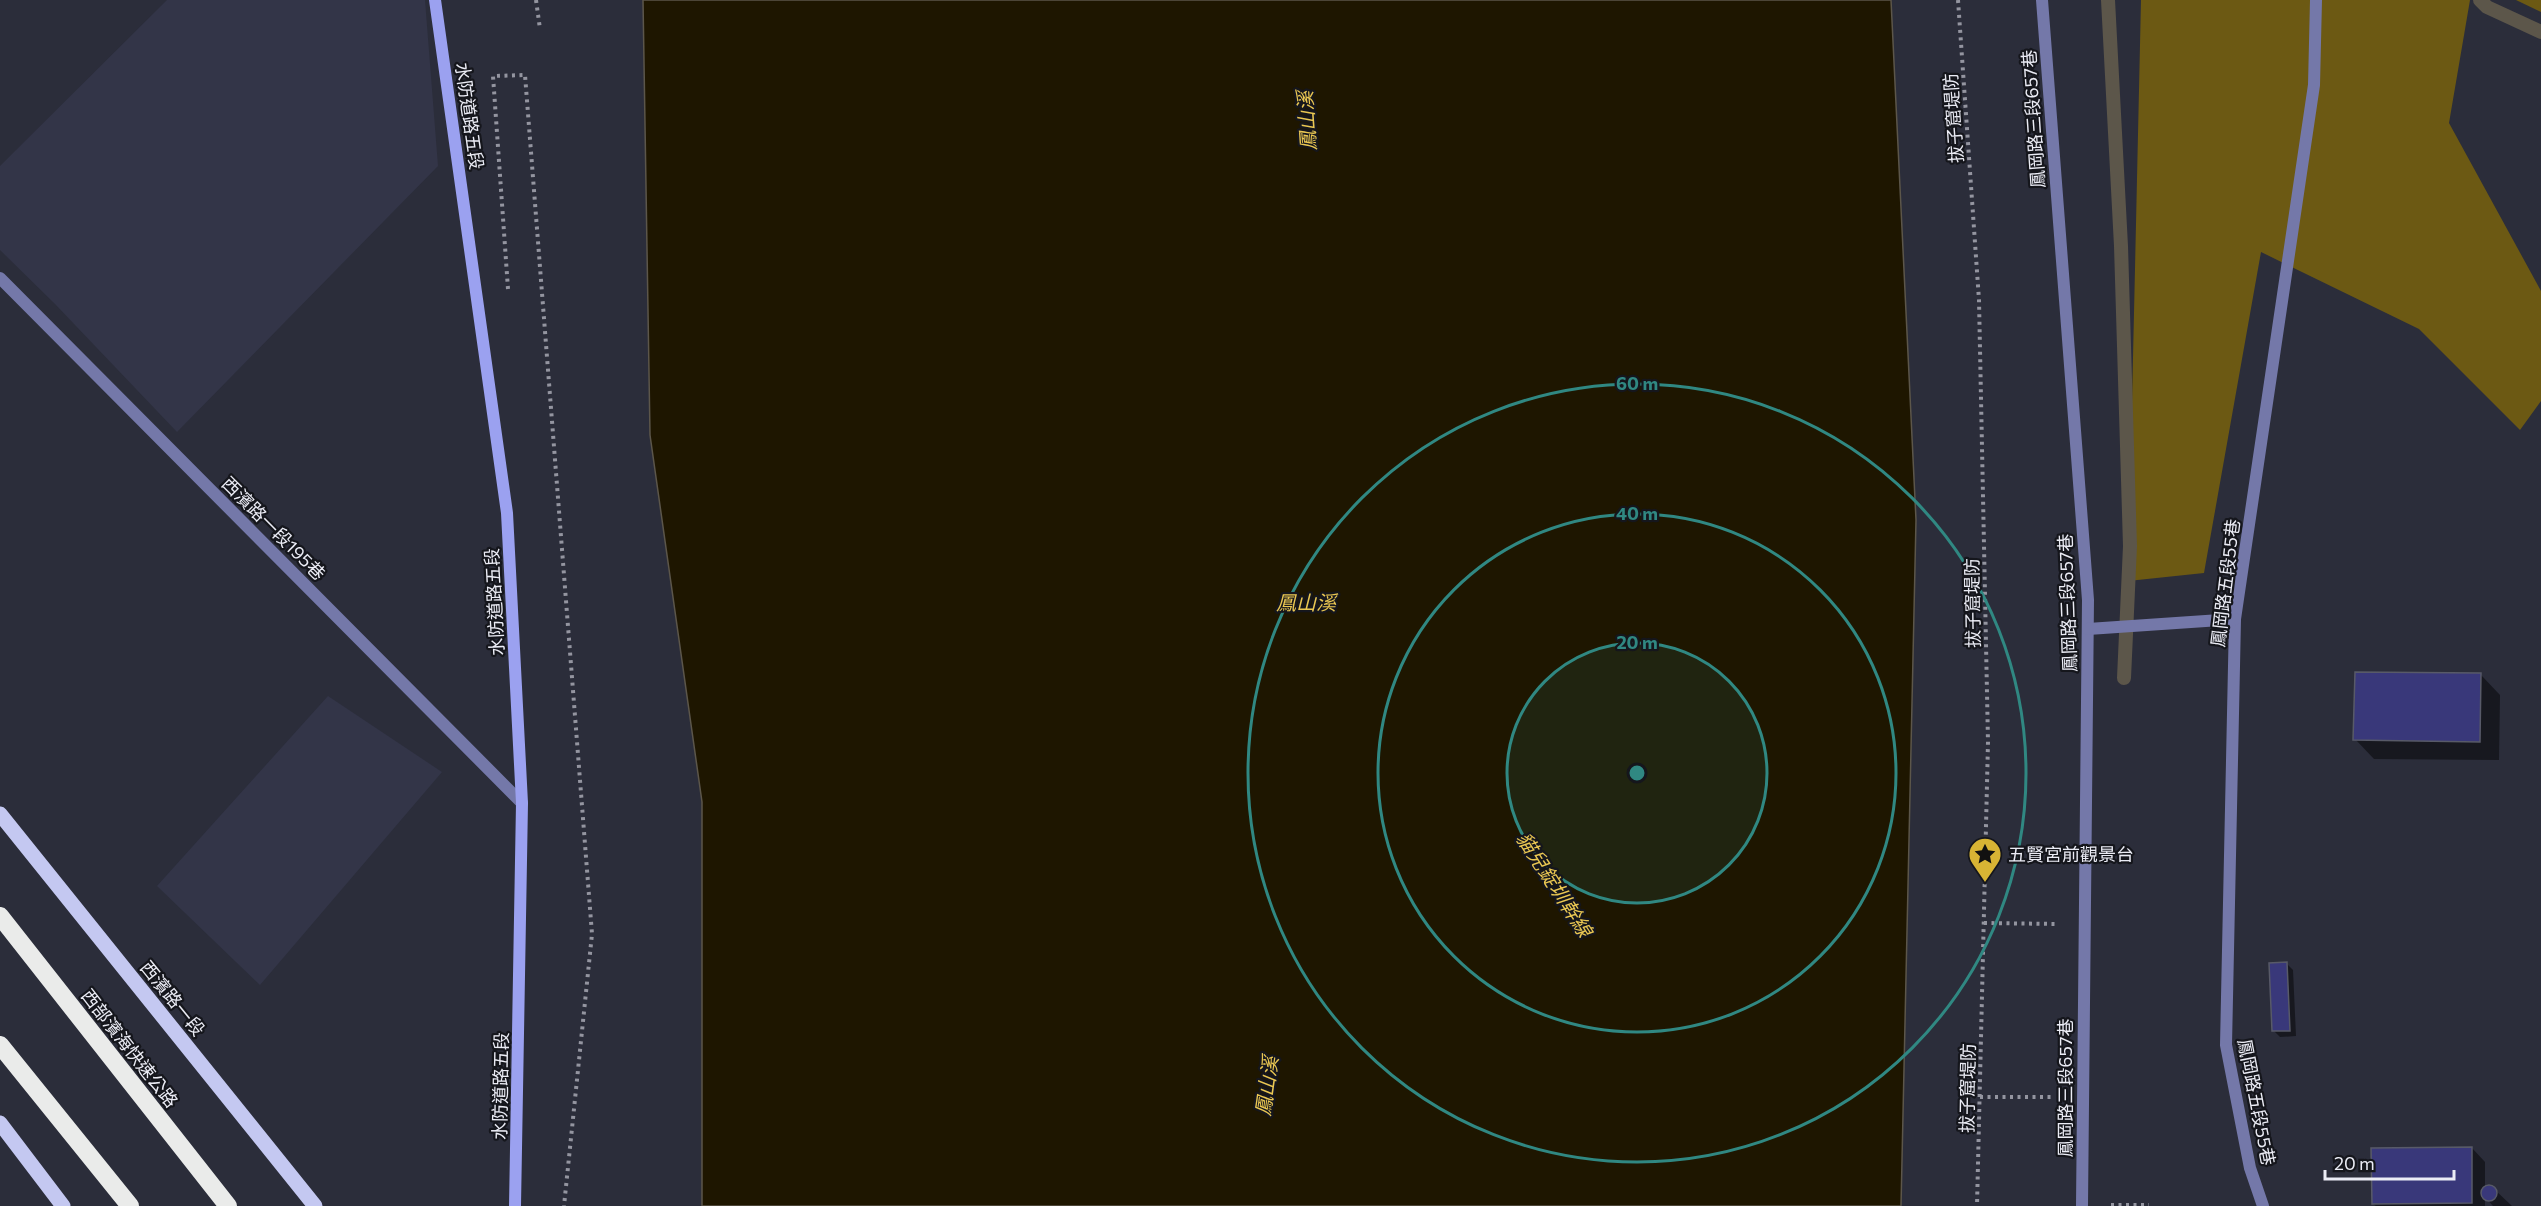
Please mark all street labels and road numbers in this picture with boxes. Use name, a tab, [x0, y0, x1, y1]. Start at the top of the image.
street label: 鳳岡路三段657巷	[2017, 49, 2049, 189]
street label: 水防道路五段	[452, 61, 488, 171]
street label: 拔子窟堤防	[1939, 72, 1967, 164]
street label: 西濱路一段195巷	[218, 472, 330, 584]
street label: 鳳岡路五段55巷	[2206, 518, 2244, 648]
street label: 鳳岡路三段657巷	[2054, 533, 2080, 673]
street label: 水防道路五段	[480, 547, 508, 657]
street label: 拔子窟堤防	[1960, 558, 1984, 648]
street label: 西濱路一段	[136, 956, 210, 1040]
street label: 西部濱海快速公路	[77, 984, 183, 1112]
street label: 鳳岡路三段657巷	[2054, 1019, 2076, 1157]
street label: 水防道路五段	[488, 1032, 512, 1140]
street label: 鳳岡路五段55巷	[2234, 1037, 2280, 1167]
street label: 拔子窟堤防	[1955, 1043, 1979, 1133]

